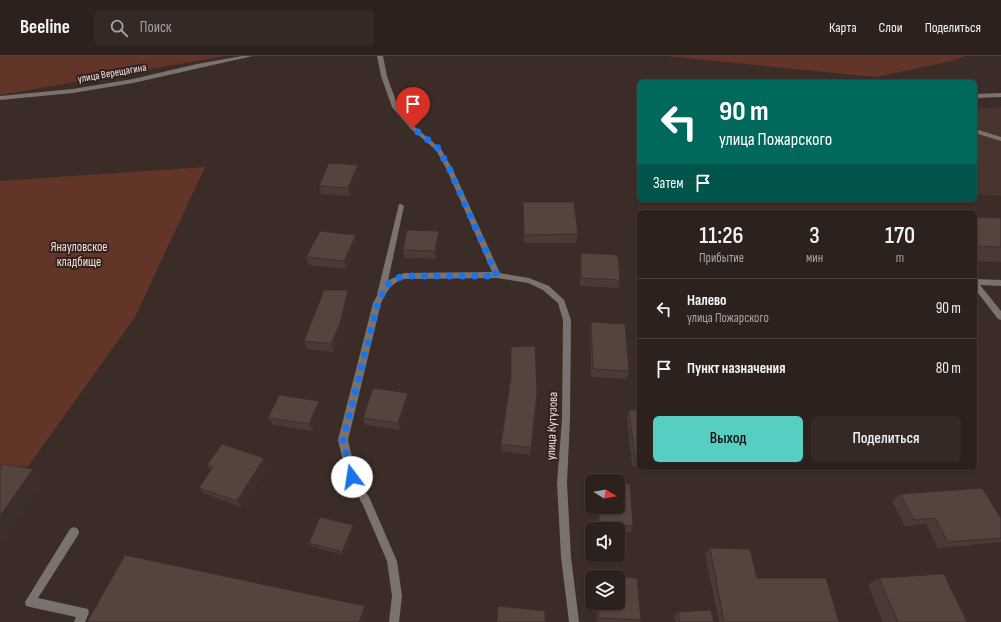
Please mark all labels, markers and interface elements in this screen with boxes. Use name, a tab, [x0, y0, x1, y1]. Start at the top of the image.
search box	[94, 10, 374, 46]
text: Beeline	[20, 16, 70, 39]
icon: search	[108, 17, 130, 39]
text: Поиск	[140, 18, 171, 37]
text: Карта	[829, 19, 857, 36]
text: Слои	[879, 19, 903, 36]
text: Поделиться	[925, 19, 981, 36]
street label: улица Верещагина	[77, 61, 147, 85]
pin	[396, 87, 430, 128]
icon: arrive	[402, 93, 424, 115]
text: 90 m	[719, 95, 769, 128]
icon: left	[653, 96, 705, 148]
text: улица Пожарского	[719, 129, 832, 150]
icon: arrive	[692, 172, 714, 194]
text: Затем	[653, 174, 684, 193]
text: 11:26	[699, 221, 744, 250]
text: 3	[809, 221, 820, 250]
text: 170	[885, 221, 915, 250]
park label: Янауловское кладбище	[50, 239, 108, 270]
text: Прибытие	[699, 250, 744, 266]
text: мин	[806, 250, 823, 266]
text: m	[896, 250, 904, 266]
text: Налево	[687, 291, 727, 310]
icon: left	[653, 298, 675, 320]
text: 90 m	[936, 299, 961, 318]
text: улица Пожарского	[687, 310, 769, 326]
icon: arrive	[653, 358, 675, 380]
text: Пункт назначения	[687, 359, 785, 378]
text: 80 m	[936, 359, 961, 378]
street label: улица Кутузова	[543, 392, 561, 460]
button: Выход	[653, 416, 803, 462]
button: Поделиться	[811, 416, 961, 462]
position arrow	[331, 456, 373, 498]
north arrow	[585, 474, 625, 514]
map controls	[585, 474, 625, 610]
button: sound	[585, 522, 625, 562]
button: layers	[585, 570, 625, 610]

